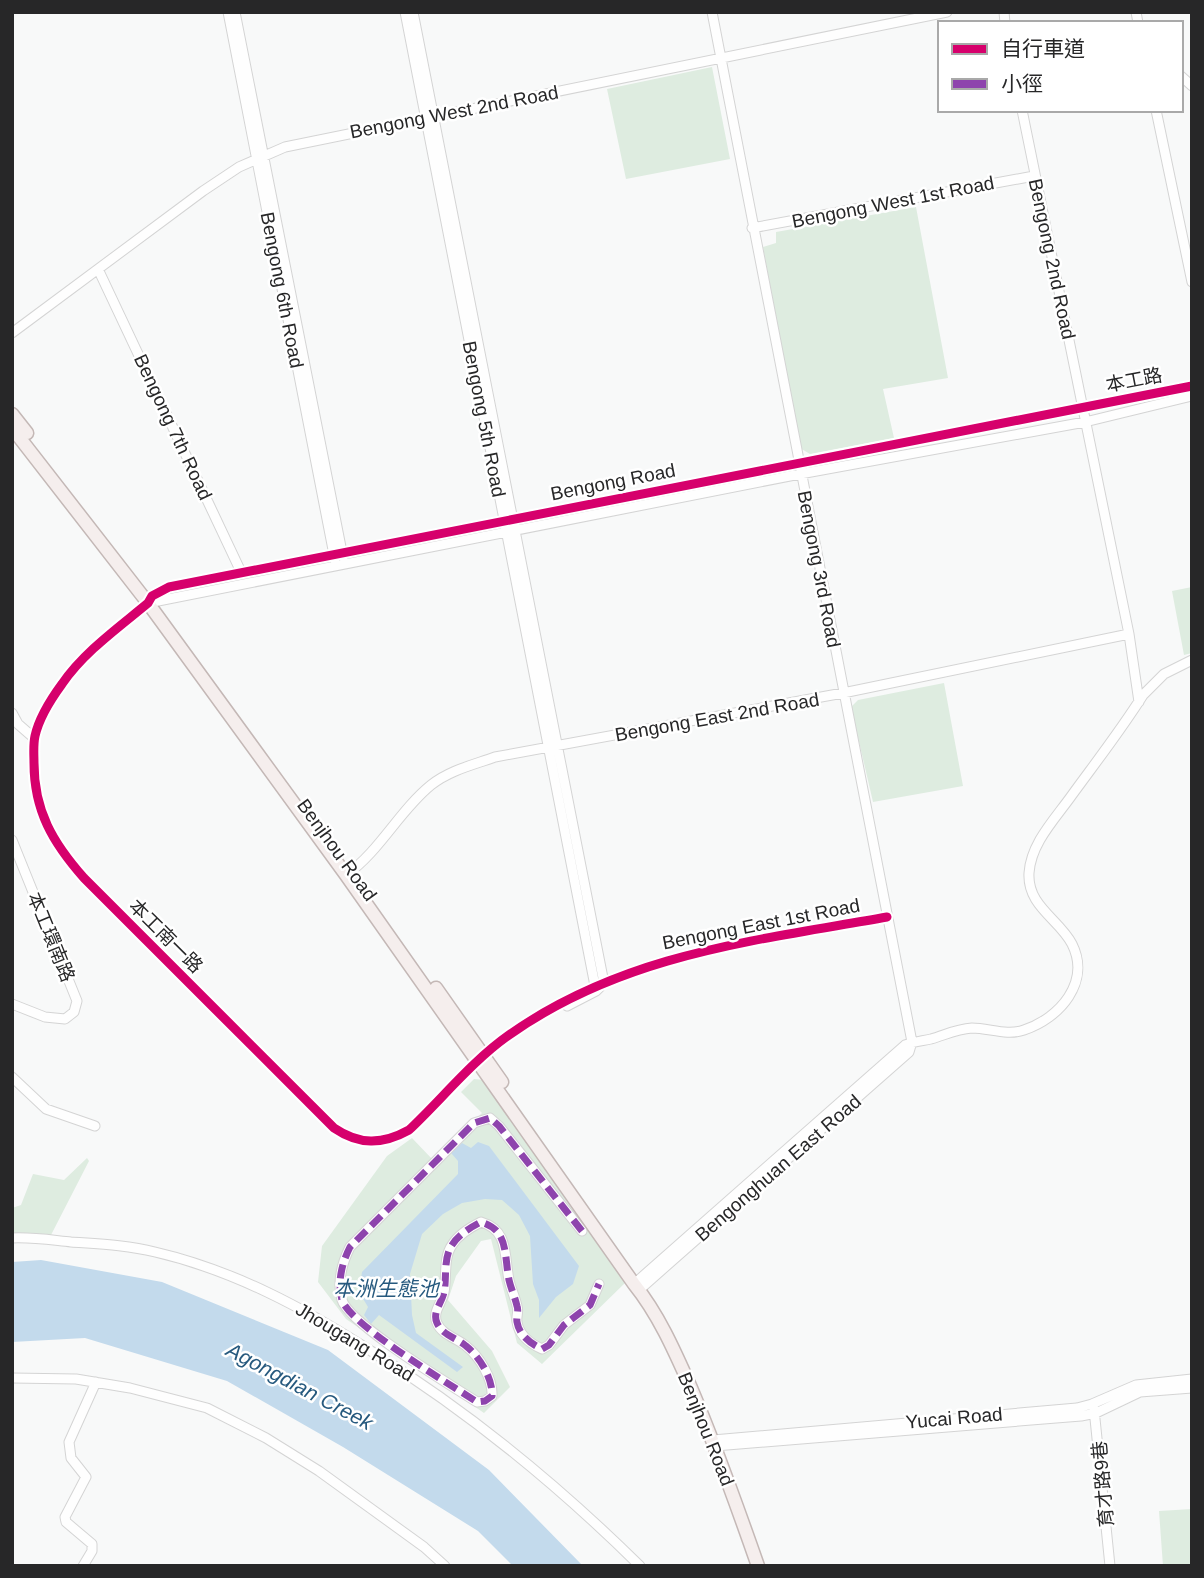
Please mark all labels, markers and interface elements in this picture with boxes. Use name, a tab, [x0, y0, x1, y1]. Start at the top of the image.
legend	[938, 21, 1183, 112]
text: 自行車道	[1001, 37, 1085, 60]
text: 小徑	[1001, 72, 1043, 95]
street label: Bengong West 2nd Road	[348, 81, 560, 143]
street label: Bengong West 1st Road	[790, 172, 996, 232]
street label: Bengong 2nd Road	[1025, 177, 1079, 341]
street label: Bengong 6th Road	[257, 210, 307, 370]
street label: Bengong 5th Road	[459, 339, 509, 499]
street label: Bengong 7th Road	[130, 351, 216, 503]
street label: 本工路	[1104, 364, 1164, 396]
street label: Bengong Road	[549, 460, 677, 504]
street label: Bengong 3rd Road	[793, 489, 845, 649]
street label: Bengong East 2nd Road	[613, 689, 821, 745]
street label: Benjhou Road	[293, 795, 381, 905]
street label: 本工環南路	[23, 889, 79, 985]
street label: 本工南一路	[125, 895, 207, 977]
street label: Bengong East 1st Road	[660, 895, 862, 953]
street label: Bengonghuan East Road	[691, 1090, 865, 1246]
water label: 本洲生態池	[334, 1277, 440, 1300]
street label: Jhougang Road	[292, 1298, 418, 1386]
water label: Agongdian Creek	[221, 1337, 378, 1435]
street label: Benjhou Road	[674, 1369, 738, 1489]
street label: Yucai Road	[905, 1403, 1003, 1433]
street label: 育才路9巷	[1089, 1440, 1117, 1528]

